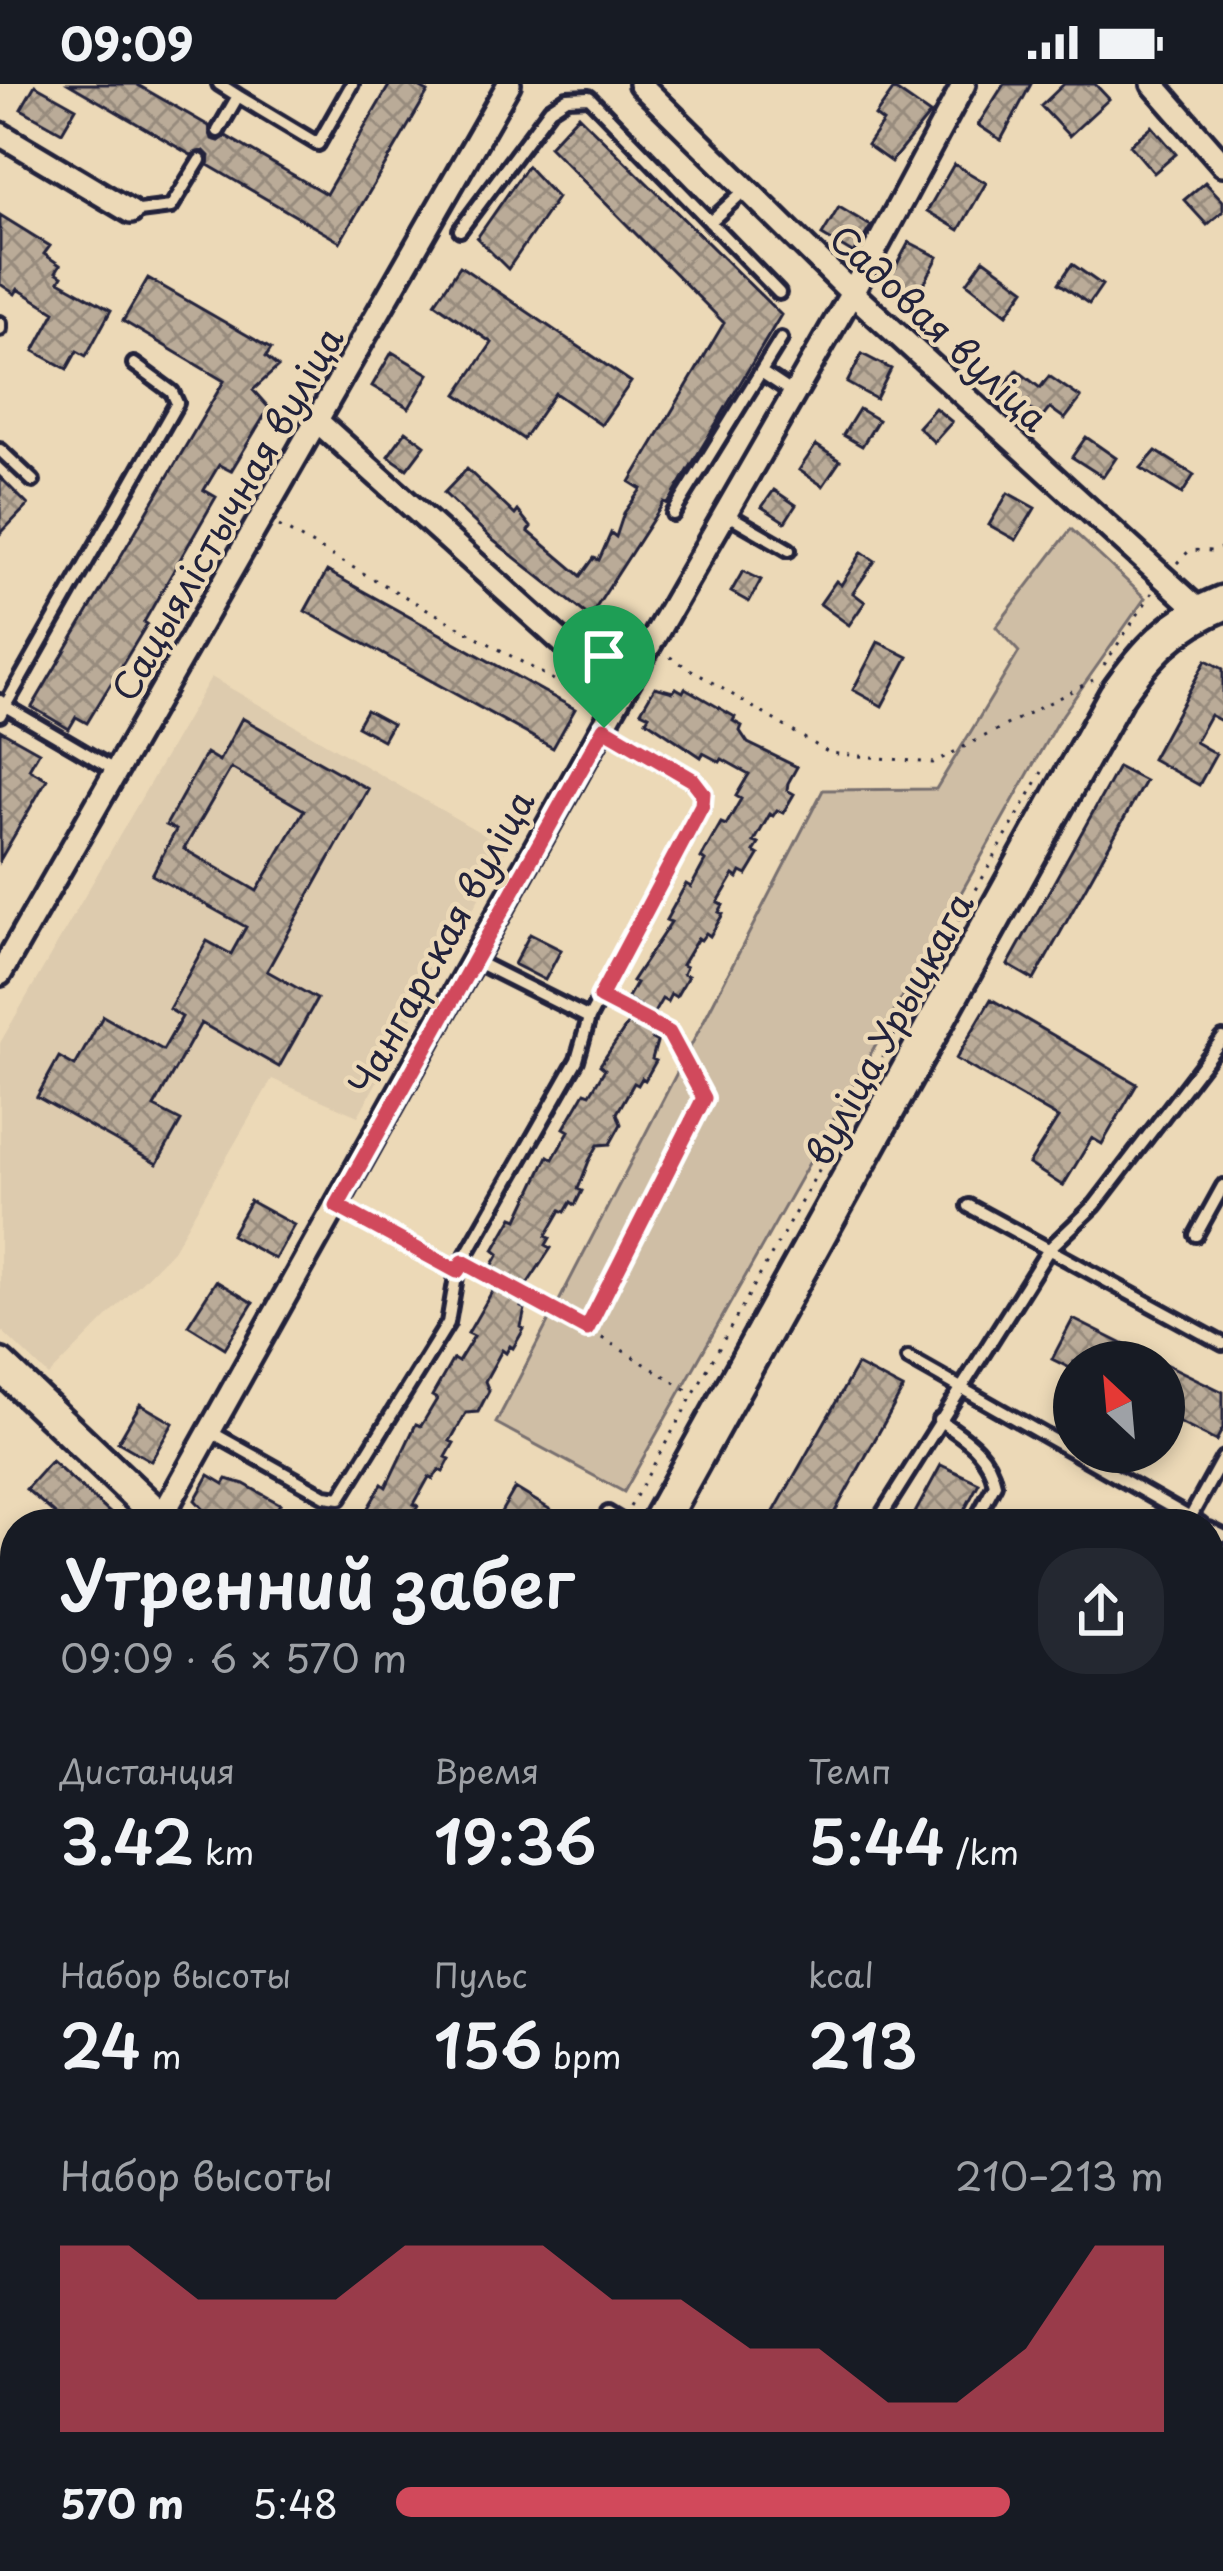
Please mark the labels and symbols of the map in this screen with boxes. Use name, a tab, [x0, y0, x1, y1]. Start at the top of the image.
street label: Садовая вуліца	[818, 211, 1062, 443]
street label: Сацыялістычная вуліца	[97, 316, 355, 710]
pin	[553, 605, 655, 728]
street label: Чангарская вуліца	[333, 779, 547, 1105]
street label: вуліца Урыцкага	[790, 881, 986, 1175]
north arrow	[1053, 1341, 1185, 1473]

